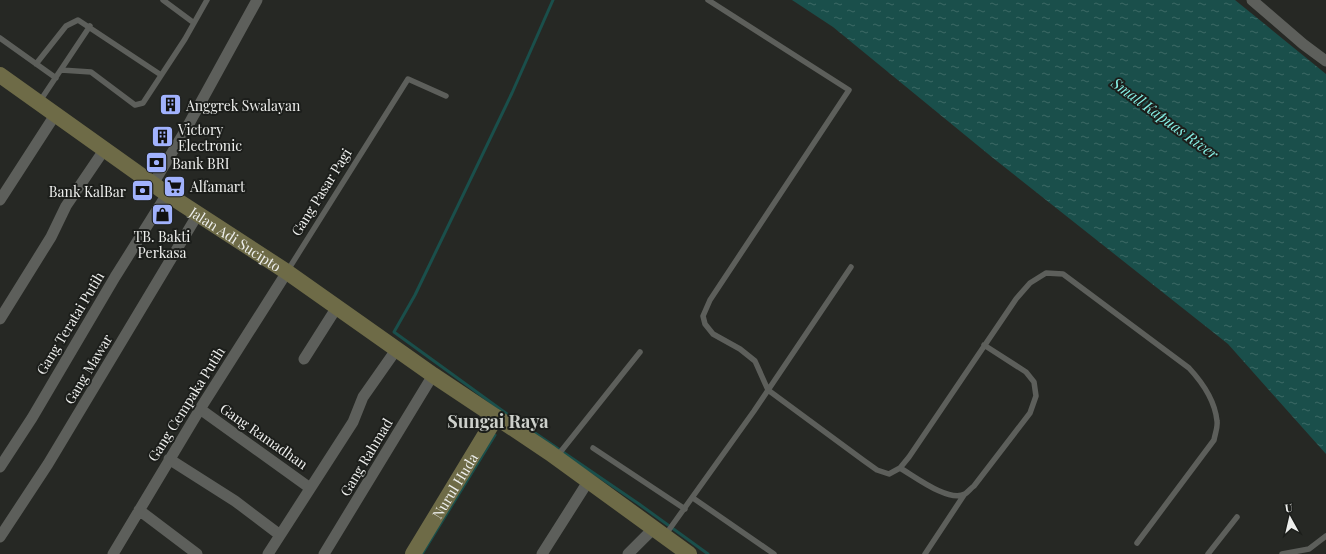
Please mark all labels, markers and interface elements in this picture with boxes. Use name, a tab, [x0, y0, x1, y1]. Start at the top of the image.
water label: Small Kapuas River	[1107, 72, 1223, 164]
building icon: Anggrek Swalayan	[158, 92, 184, 118]
place label: Anggrek Swalayan	[185, 96, 301, 115]
place label: Victory Electronic	[177, 120, 242, 155]
building icon: Victory Electronic	[149, 124, 175, 150]
street label: Gang Pasar Pagi	[286, 145, 356, 239]
bank icon: Bank BRI	[143, 150, 169, 176]
place label: Bank BRI	[172, 154, 230, 173]
supermarket icon: Alfamart	[162, 173, 188, 199]
place label: Alfamart	[189, 177, 246, 196]
bank icon: Bank KalBar	[129, 178, 155, 204]
place label: Bank KalBar	[49, 182, 127, 201]
shop icon: TB. Bakti Perkasa	[149, 201, 175, 227]
street label: Jalan Adi Sucipto	[185, 201, 285, 276]
place label: TB. Bakti Perkasa	[134, 227, 190, 262]
street label: Gang Teratai Putih	[32, 267, 109, 378]
street label: Gang Mawar	[60, 330, 117, 408]
street label: Gang Cempaka Putih	[143, 343, 229, 465]
street label: Gang Ramadhan	[216, 399, 312, 474]
district label: Sungai Raya	[447, 409, 549, 433]
street label: Gang Rahmad	[335, 415, 397, 499]
street label: Nurul Huda	[427, 449, 482, 522]
north arrow	[1270, 498, 1310, 538]
text: U	[1284, 500, 1294, 516]

